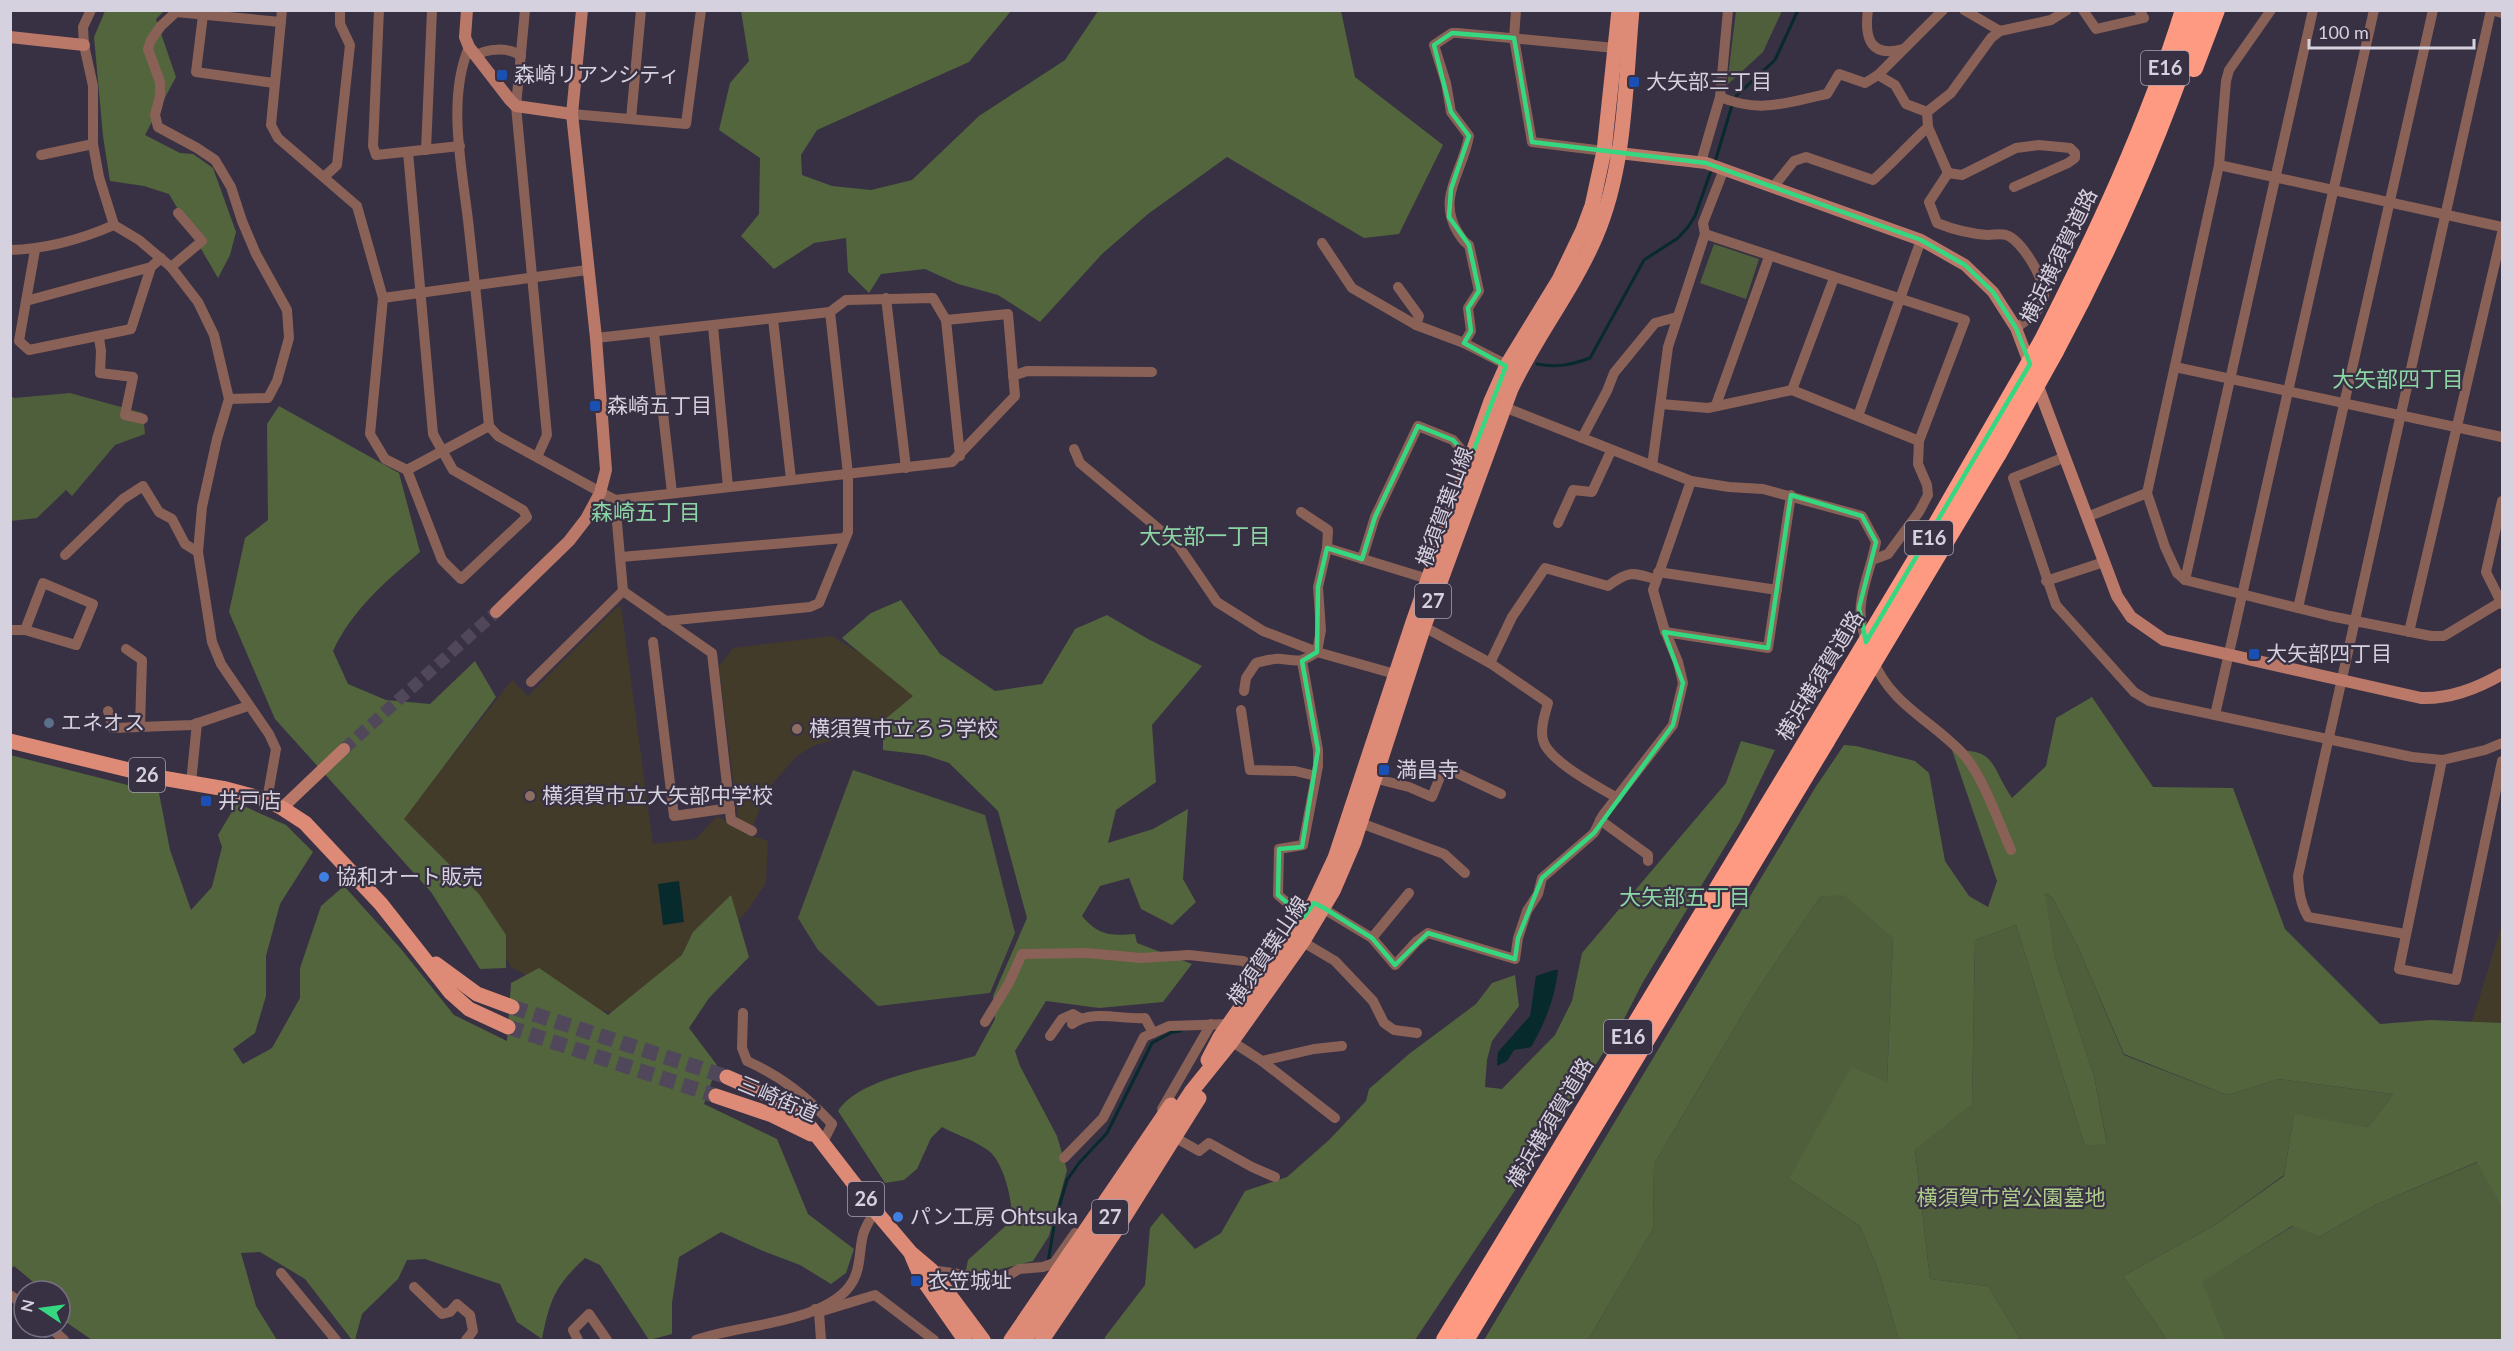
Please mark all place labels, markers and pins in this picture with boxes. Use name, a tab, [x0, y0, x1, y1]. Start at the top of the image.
place label: 森崎リアンシティ	[514, 61, 680, 86]
marker: 森崎リアンシティ	[495, 68, 509, 82]
place label: 大矢部三丁目	[1646, 68, 1772, 93]
marker: 大矢部三丁目	[1627, 75, 1641, 89]
place label: 森崎五丁目	[607, 392, 712, 417]
marker: 森崎五丁目	[588, 399, 602, 413]
place label: 大矢部四丁目	[2266, 640, 2392, 665]
marker: 大矢部四丁目	[2247, 647, 2261, 661]
place label: エネオス	[61, 709, 145, 734]
place label: 横須賀市立ろう学校	[809, 715, 998, 740]
marker: エネオス	[42, 716, 56, 730]
marker: 横須賀市立ろう学校	[790, 722, 804, 736]
place label: 満昌寺	[1396, 756, 1459, 781]
marker: 満昌寺	[1377, 763, 1391, 777]
place label: 横須賀市立大矢部中学校	[542, 782, 773, 807]
place label: 井戸店	[218, 787, 281, 812]
marker: 横須賀市立大矢部中学校	[523, 789, 537, 803]
marker: 井戸店	[199, 794, 213, 808]
place label: 協和オート販売	[336, 863, 483, 888]
marker: 協和オート販売	[317, 870, 331, 884]
place label: パン工房 Ohtsuka	[910, 1203, 1078, 1228]
marker: パン工房 Ohtsuka	[891, 1210, 905, 1224]
place label: 衣笠城址	[928, 1267, 1012, 1292]
marker: 衣笠城址	[909, 1274, 923, 1288]

